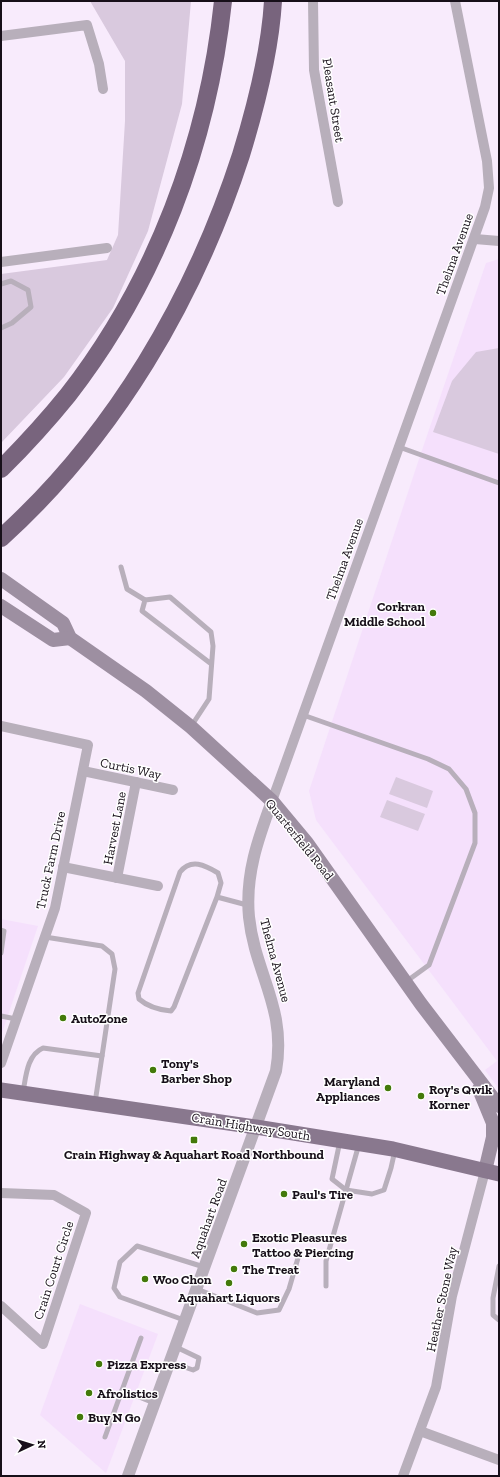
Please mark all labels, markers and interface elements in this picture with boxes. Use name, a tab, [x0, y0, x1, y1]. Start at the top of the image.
street label: Pleasant Street	[319, 57, 348, 143]
street label: Thelma Avenue	[433, 211, 476, 297]
street label: Thelma Avenue	[323, 516, 366, 602]
place label: Corkran Middle School	[344, 599, 425, 629]
marker: Corkran Middle School	[428, 608, 438, 618]
street label: Curtis Way	[99, 755, 163, 782]
street label: Harvest Lane	[100, 790, 129, 866]
street label: Quarterfield Road	[262, 796, 337, 883]
street label: Truck Farm Drive	[33, 810, 68, 911]
street label: Thelma Avenue	[257, 917, 294, 1004]
place label: AutoZone	[71, 1011, 128, 1026]
marker: AutoZone	[58, 1013, 68, 1023]
place label: Tony's Barber Shop	[161, 1056, 232, 1086]
marker: Tony's Barber Shop	[148, 1065, 158, 1075]
place label: Maryland Appliances	[316, 1074, 381, 1104]
place label: Roy's Qwik Korner	[429, 1082, 492, 1112]
marker: Maryland Appliances	[383, 1083, 393, 1093]
marker: Roy's Qwik Korner	[416, 1091, 426, 1101]
street label: Crain Highway South	[190, 1110, 312, 1143]
marker: Crain Highway & Aquahart Road Northbound	[189, 1135, 199, 1145]
place label: Crain Highway & Aquahart Road Northbound	[64, 1147, 325, 1162]
street label: Aquahart Road	[187, 1176, 230, 1260]
place label: Paul's Tire	[292, 1187, 354, 1202]
marker: Paul's Tire	[279, 1189, 289, 1199]
street label: Crain Court Circle	[30, 1219, 76, 1321]
place label: Exotic Pleasures Tattoo & Piercing	[252, 1230, 354, 1260]
marker: Exotic Pleasures Tattoo & Piercing	[239, 1239, 249, 1249]
street label: Heather Stone Way	[423, 1245, 460, 1353]
place label: The Treat	[242, 1262, 300, 1277]
marker: The Treat	[229, 1264, 239, 1274]
place label: Woo Chon	[153, 1272, 212, 1287]
marker: Woo Chon	[140, 1274, 150, 1284]
marker: Aquahart Liquors	[224, 1278, 234, 1288]
place label: Aquahart Liquors	[178, 1290, 280, 1305]
place label: Pizza Express	[107, 1357, 186, 1372]
marker: Pizza Express	[94, 1359, 104, 1369]
place label: Afrolistics	[97, 1386, 158, 1401]
marker: Afrolistics	[84, 1388, 94, 1398]
place label: Buy N Go	[88, 1410, 141, 1425]
marker: Buy N Go	[75, 1412, 85, 1422]
north arrow	[12, 1425, 52, 1465]
text: N	[35, 1440, 48, 1450]

